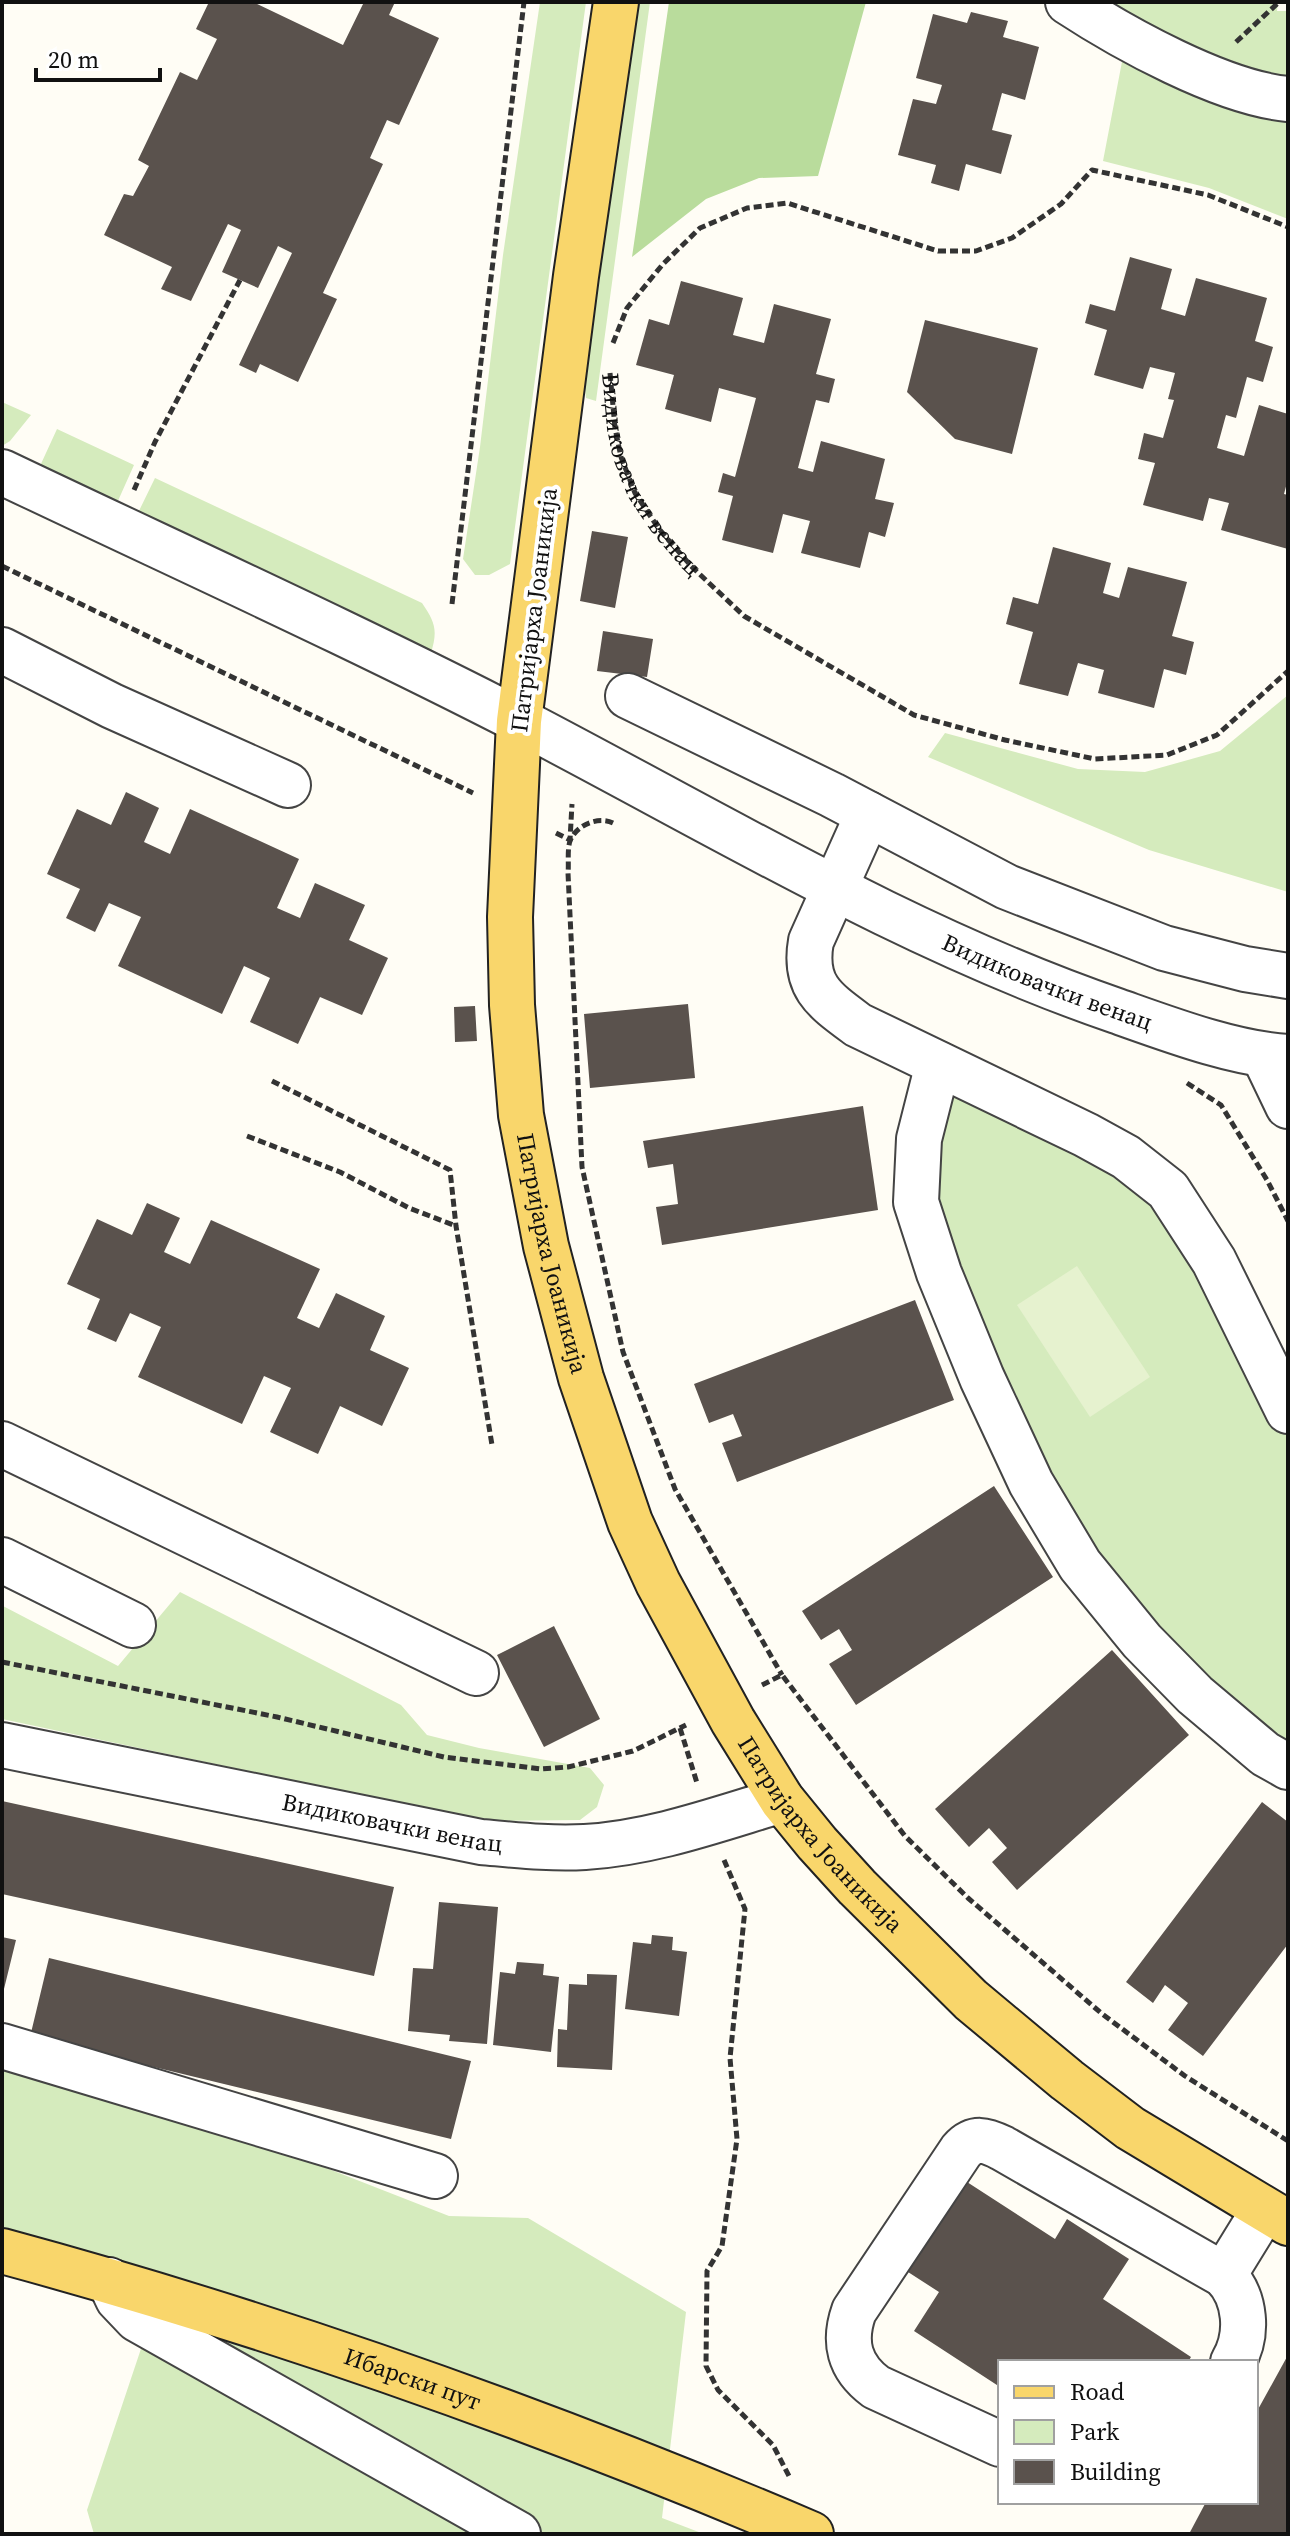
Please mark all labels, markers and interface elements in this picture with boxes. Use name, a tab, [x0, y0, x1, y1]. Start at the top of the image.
scale bar	[36, 32, 160, 82]
text: 20 m	[48, 43, 99, 76]
street label: Видиковачки венац	[594, 371, 709, 583]
street label: Патријарха Јоаникија	[502, 485, 565, 734]
street label: Видиковачки венац	[937, 926, 1157, 1038]
street label: Патријарха Јоаникија	[509, 1130, 596, 1378]
street label: Патријарха Јоаникија	[730, 1730, 911, 1940]
street label: Видиковачки венац	[279, 1785, 504, 1860]
street label: Ибарски пут	[340, 2339, 486, 2418]
legend	[998, 2360, 1258, 2504]
text: Road	[1070, 2375, 1125, 2408]
text: Park	[1070, 2415, 1120, 2448]
text: Building	[1070, 2455, 1161, 2488]

